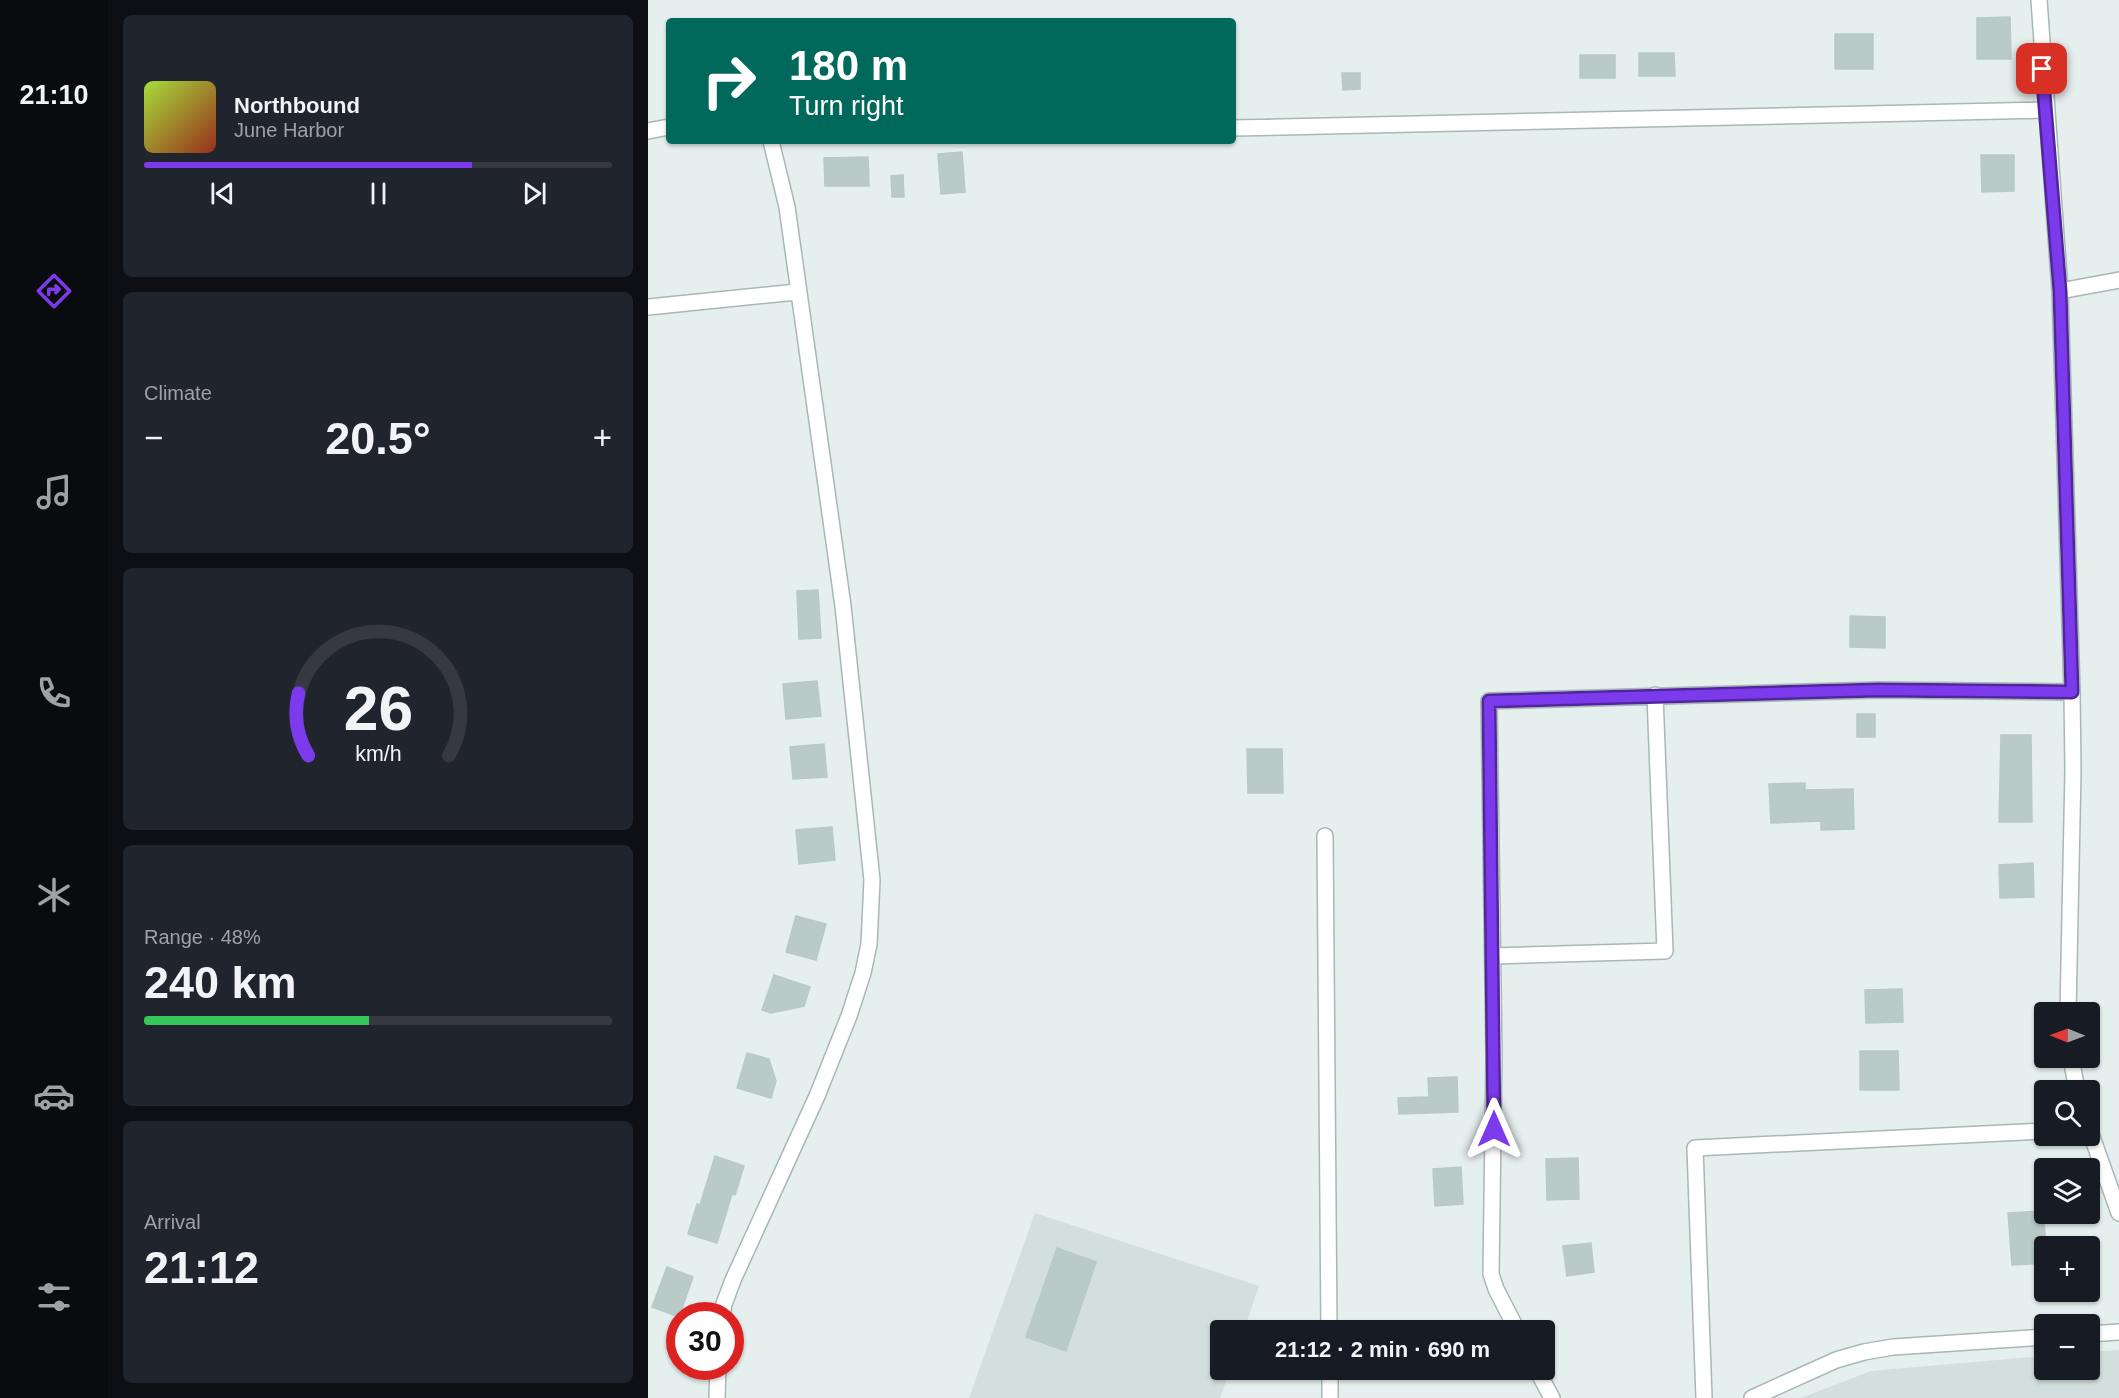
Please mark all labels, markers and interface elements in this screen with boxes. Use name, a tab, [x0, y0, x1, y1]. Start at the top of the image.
icon: right	[690, 42, 768, 120]
text: 180 m	[789, 42, 908, 89]
pin	[2016, 43, 2067, 94]
icon: arrive	[2025, 52, 2058, 85]
text: 21:10	[19, 80, 89, 110]
text: Turn right	[789, 91, 904, 121]
text: Northbound	[234, 93, 360, 118]
text: June Harbor	[234, 119, 344, 141]
icon: previous	[206, 177, 239, 210]
icon: pause	[362, 177, 395, 210]
icon: next	[518, 177, 551, 210]
icon: directions	[33, 270, 75, 312]
text: Climate	[144, 382, 212, 404]
text: 20.5°	[325, 413, 431, 464]
text: −	[144, 419, 163, 456]
text: +	[593, 419, 612, 456]
icon: music	[33, 471, 75, 513]
icon: phone	[33, 672, 75, 714]
text: 26	[343, 674, 413, 743]
text: km/h	[355, 742, 401, 766]
icon: climate	[33, 874, 75, 916]
text: Range · 48%	[144, 926, 261, 948]
text: 240 km	[144, 957, 297, 1008]
north arrow	[2034, 1002, 2100, 1068]
map controls	[2034, 1002, 2100, 1380]
icon: car	[33, 1075, 75, 1117]
button: search	[2034, 1080, 2100, 1146]
position arrow	[1462, 1097, 1526, 1161]
button: layers	[2034, 1158, 2100, 1224]
text: Arrival	[144, 1211, 201, 1233]
button: +	[2034, 1236, 2100, 1302]
text: 21:12	[144, 1242, 259, 1293]
icon: filters	[33, 1276, 75, 1318]
speed limit sign: 30	[666, 1302, 744, 1380]
button: −	[2034, 1314, 2100, 1380]
text: 21:12 · 2 min · 690 m	[1275, 1337, 1490, 1362]

